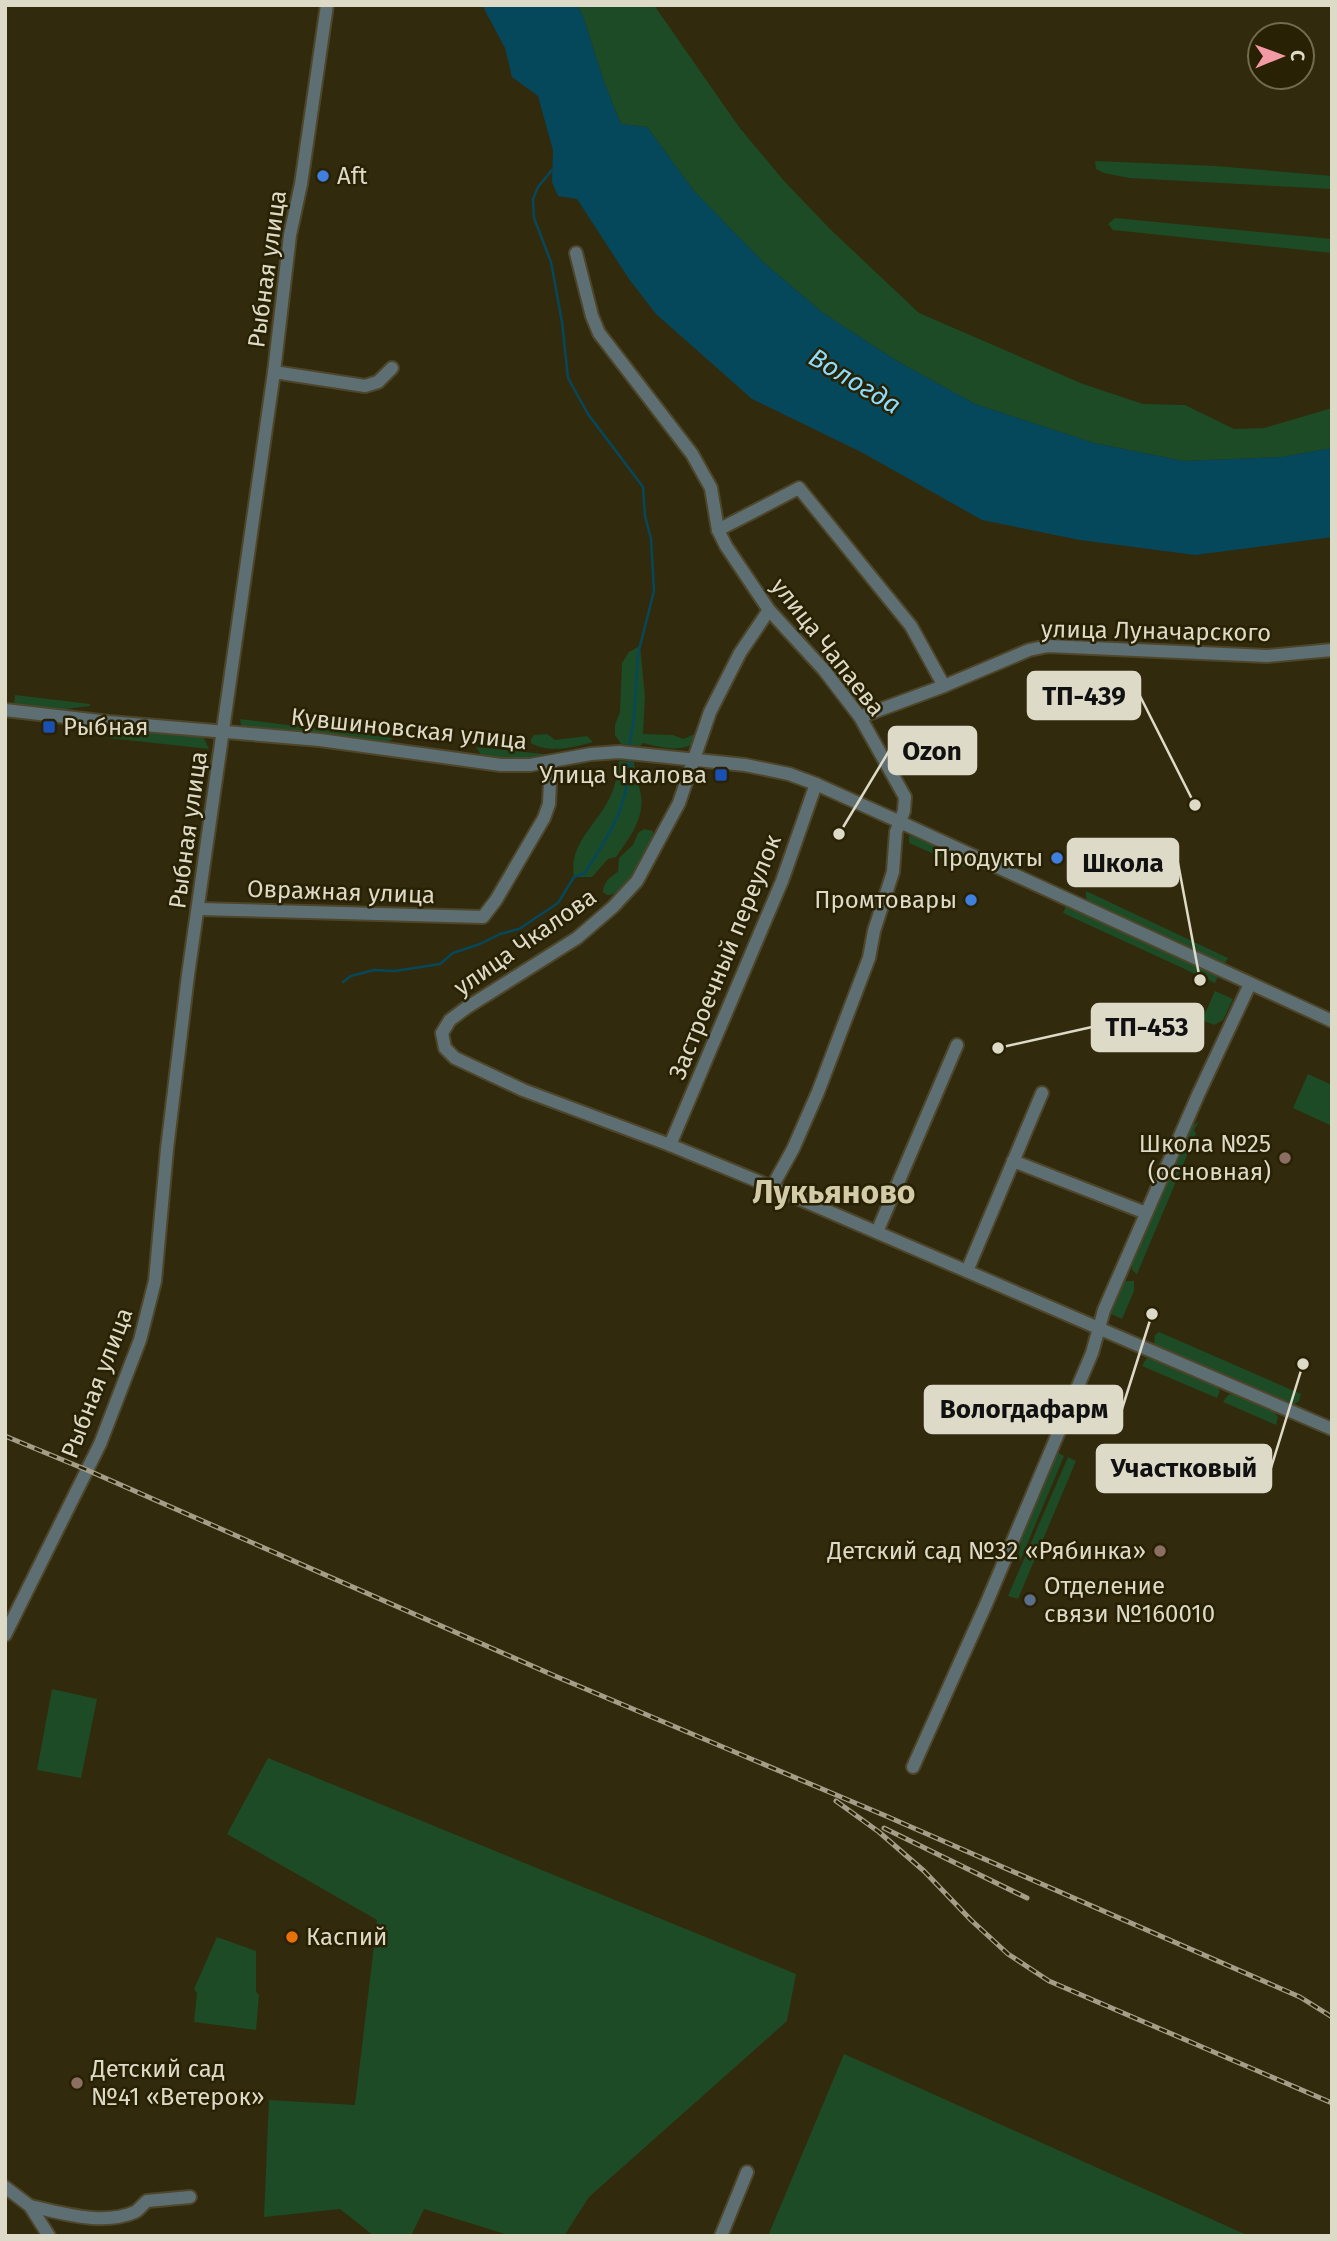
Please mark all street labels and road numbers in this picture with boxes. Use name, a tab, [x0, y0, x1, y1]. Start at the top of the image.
street label: Рыбная улица	[242, 188, 292, 350]
street label: улица Чапаева	[765, 572, 891, 722]
street label: улица Луначарского	[1041, 615, 1271, 647]
street label: Кувшиновская улица	[289, 703, 529, 755]
street label: Рыбная улица	[163, 749, 213, 911]
street label: Застроечный переулок	[663, 830, 787, 1083]
street label: Овражная улица	[246, 875, 436, 909]
street label: улица Чкалова	[448, 883, 602, 1001]
street label: Рыбная улица	[55, 1304, 139, 1462]

